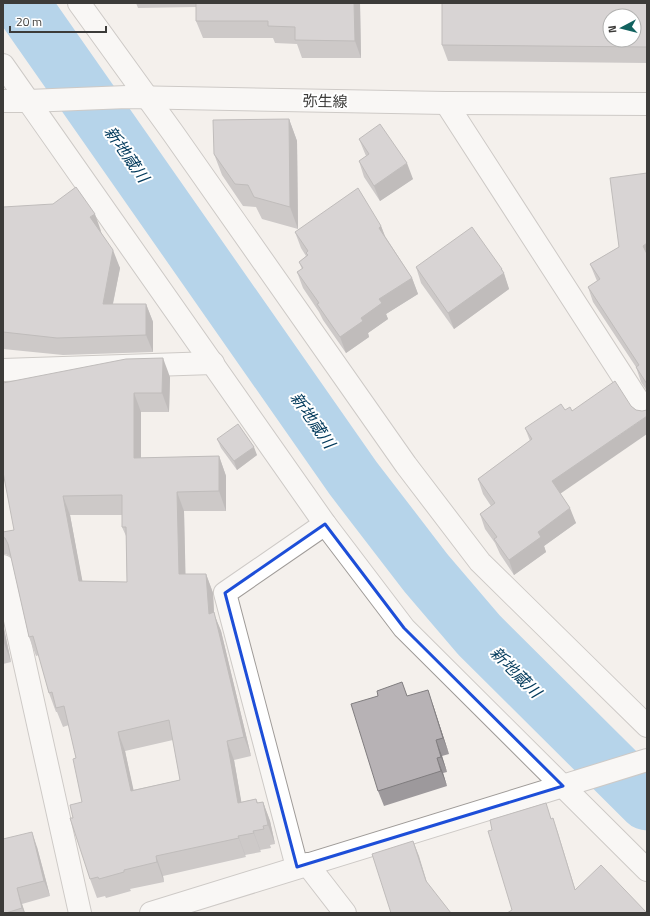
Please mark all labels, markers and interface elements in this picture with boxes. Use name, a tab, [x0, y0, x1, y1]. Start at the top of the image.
scale bar	[10, 8, 106, 34]
north arrow	[602, 8, 642, 48]
text: 20 m	[16, 12, 42, 31]
text: N	[604, 24, 620, 34]
street label: 弥生線	[302, 89, 348, 113]
water label: 新地蔵川	[99, 121, 156, 189]
water label: 新地蔵川	[285, 387, 342, 455]
water label: 新地蔵川	[485, 641, 549, 705]

